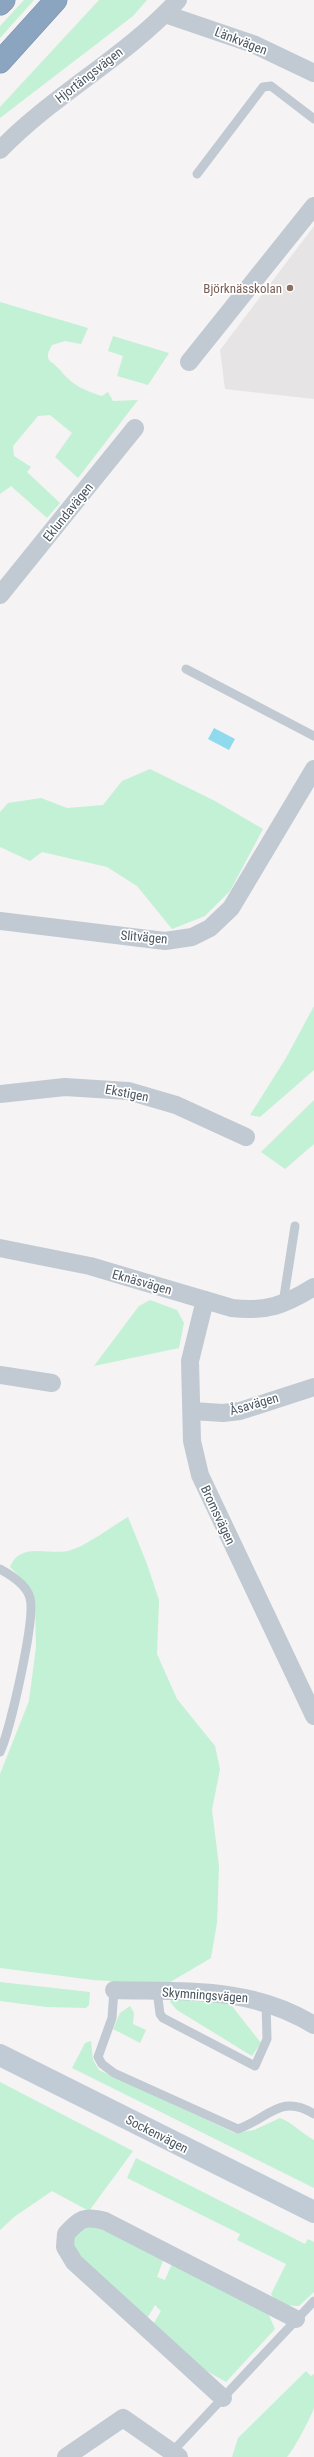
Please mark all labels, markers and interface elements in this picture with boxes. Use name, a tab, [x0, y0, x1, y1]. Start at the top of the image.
street label: Länkvägen	[213, 24, 269, 58]
street label: Hjortängsvägen	[52, 44, 126, 106]
place label: Björknässkolan	[203, 281, 282, 296]
marker: Björknässkolan	[285, 283, 295, 293]
street label: Eklundavägen	[40, 480, 96, 544]
street label: Slitvägen	[120, 927, 168, 947]
street label: Ekstigen	[104, 1081, 150, 1105]
street label: Eknäsvägen	[110, 1266, 174, 1298]
street label: Åsavägen	[228, 1389, 280, 1418]
street label: Bromsvägen	[198, 1483, 238, 1547]
street label: Skymningsvägen	[161, 1985, 249, 2005]
street label: Sockenvägen	[123, 2112, 191, 2156]

